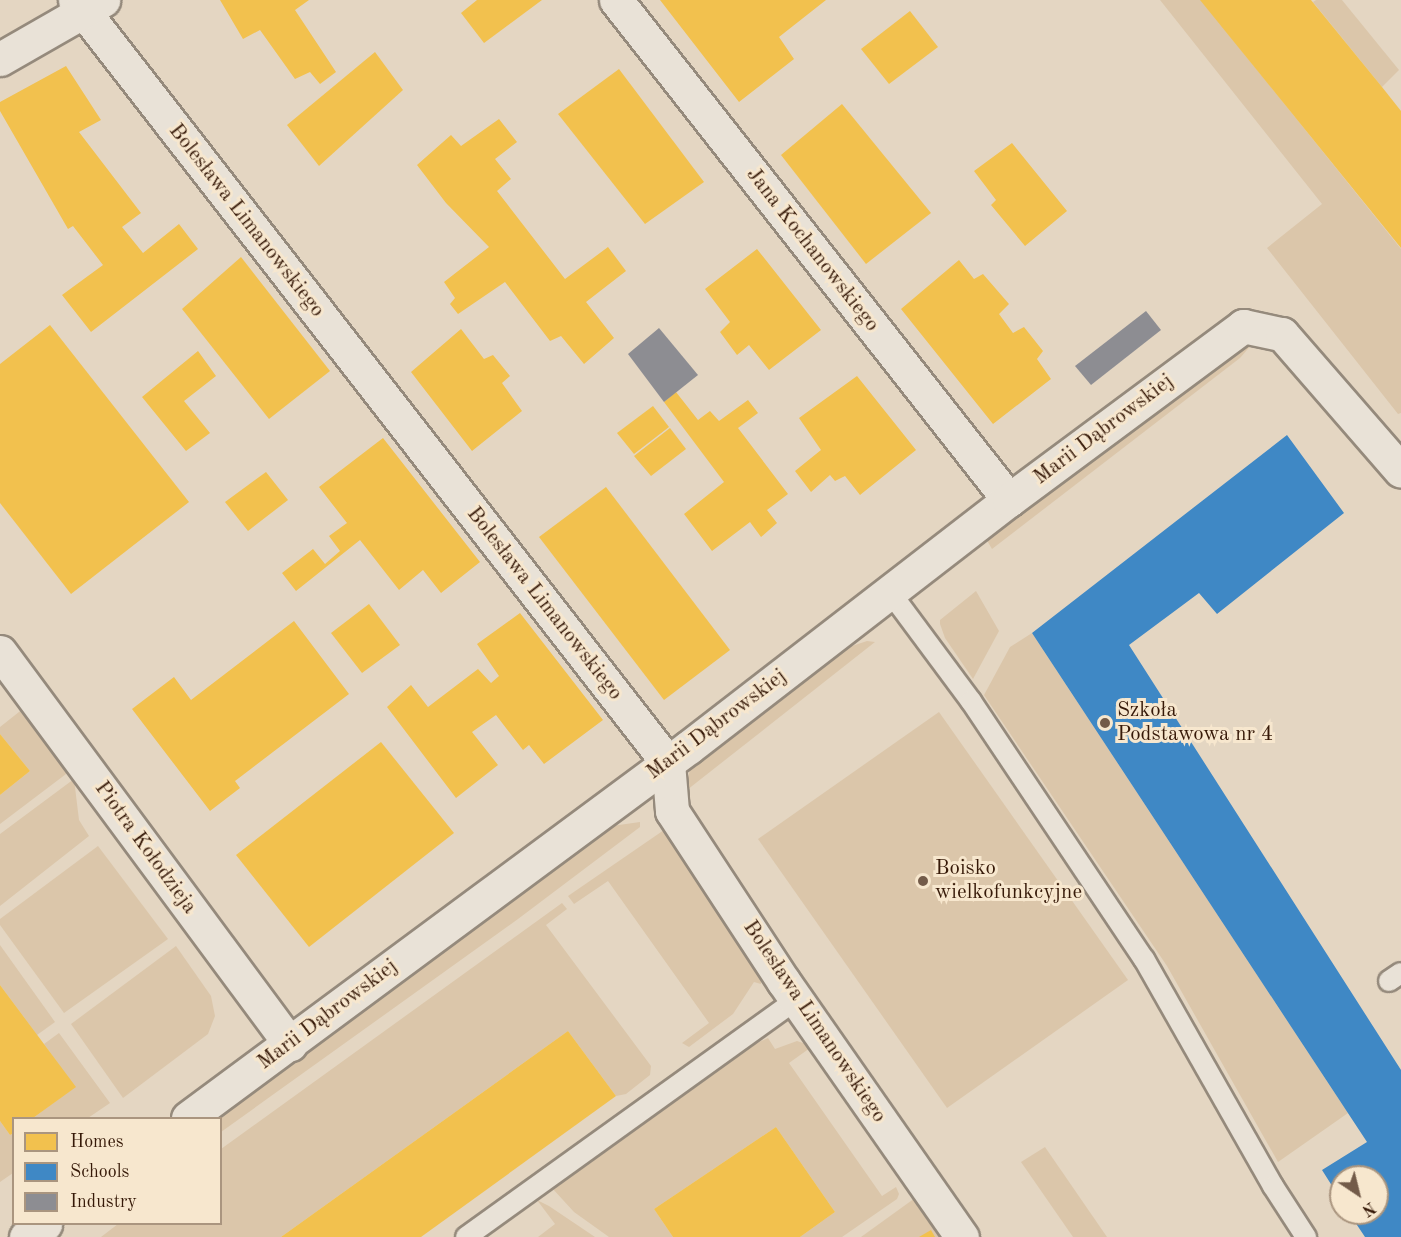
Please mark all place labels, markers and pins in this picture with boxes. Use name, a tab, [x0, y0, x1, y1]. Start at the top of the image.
place label: Szkoła Podstawowa nr 4	[1117, 698, 1273, 748]
marker: Szkoła Podstawowa nr 4	[1098, 716, 1112, 730]
place label: Boisko wielkofunkcyjne	[935, 856, 1082, 906]
marker: Boisko wielkofunkcyjne	[916, 874, 930, 888]

